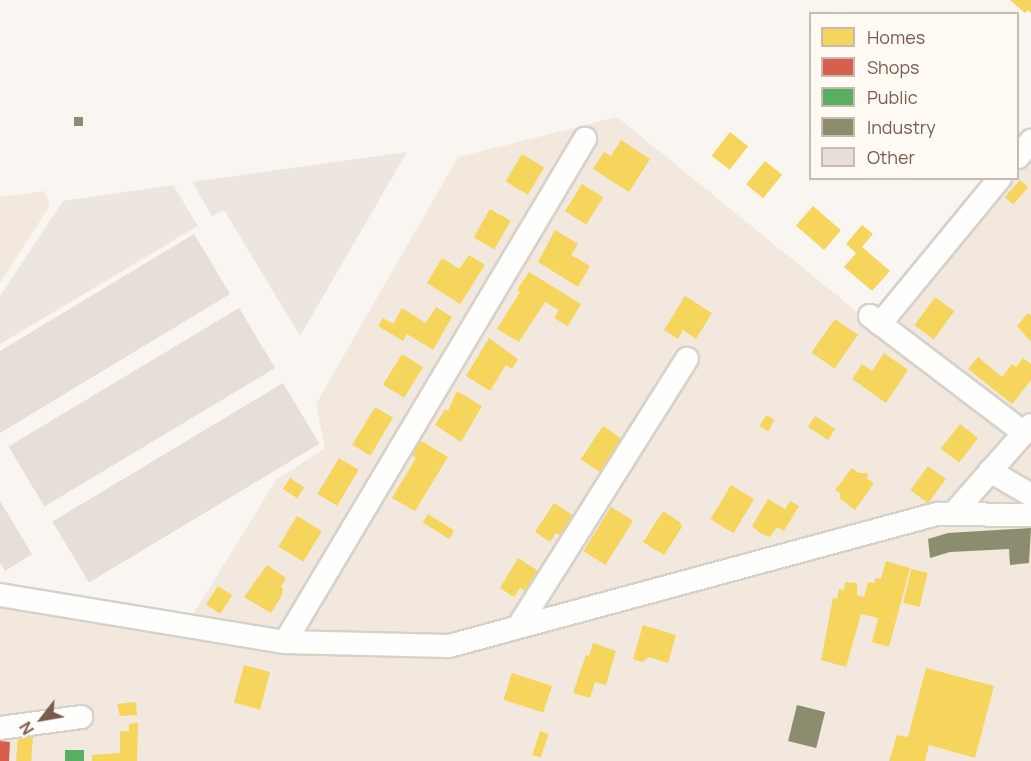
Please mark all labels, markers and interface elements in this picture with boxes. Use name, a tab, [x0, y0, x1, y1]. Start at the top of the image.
legend	[809, 12, 1019, 180]
text: Homes	[867, 25, 925, 49]
text: Shops	[867, 55, 919, 79]
text: Public	[867, 85, 918, 109]
text: Industry	[867, 115, 936, 139]
text: Other	[867, 145, 915, 169]
north arrow	[12, 689, 72, 749]
text: N	[14, 718, 39, 739]

